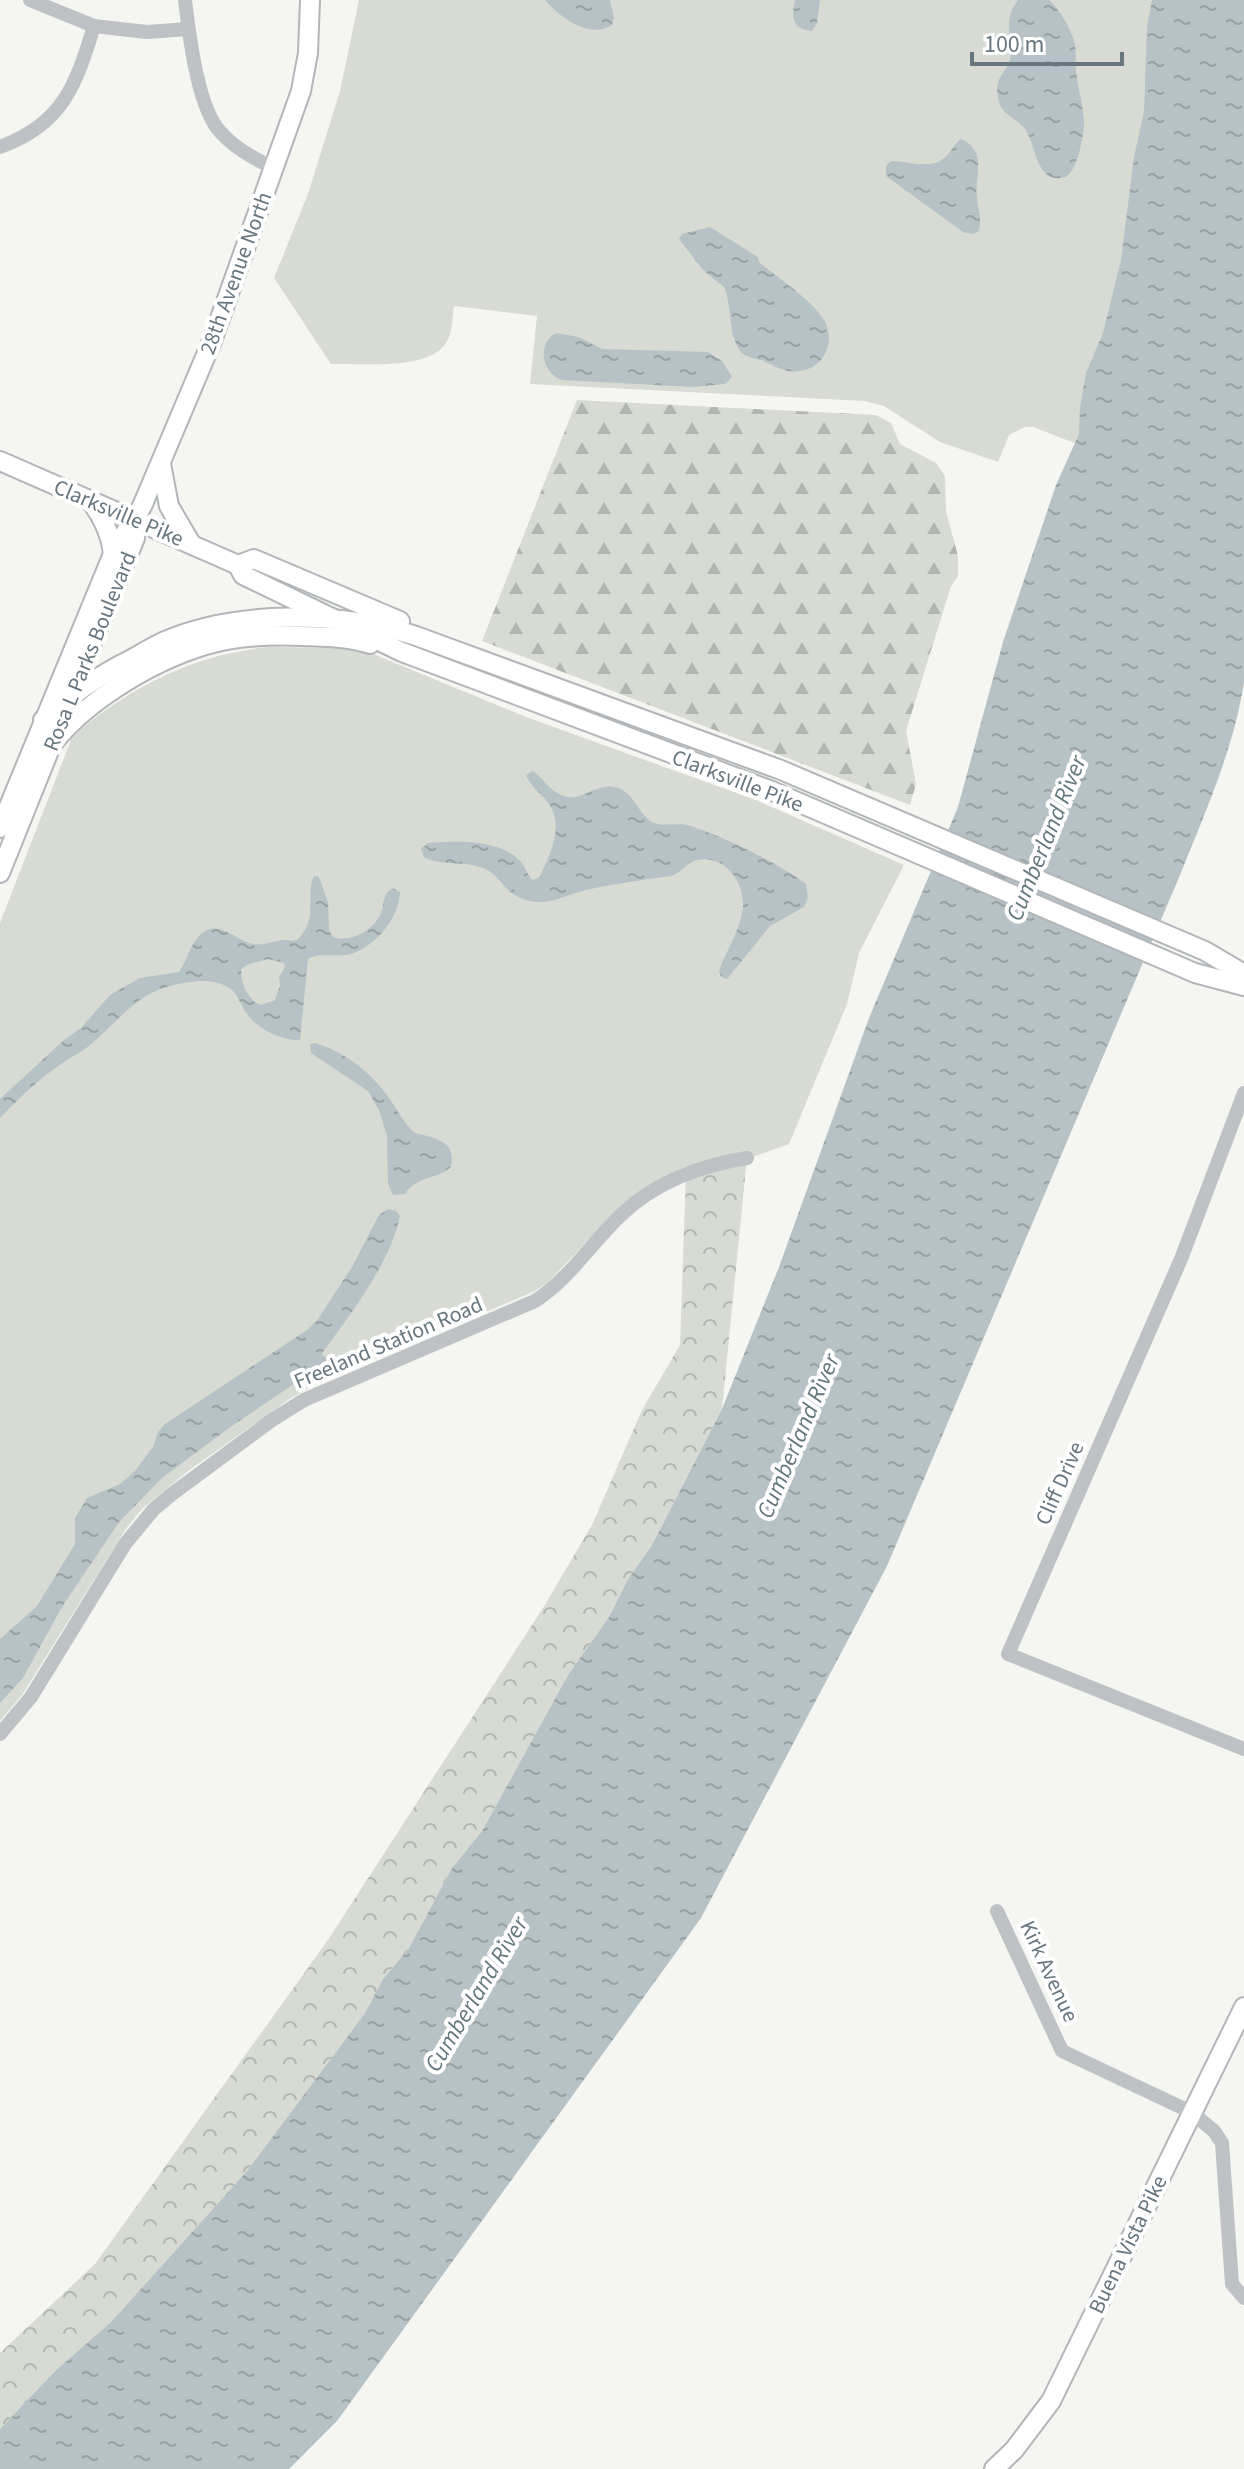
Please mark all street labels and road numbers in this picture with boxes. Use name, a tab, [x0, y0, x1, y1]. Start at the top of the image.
street label: 28th Avenue North	[192, 187, 280, 359]
street label: Clarksville Pike	[49, 471, 189, 555]
street label: Rosa L Parks Boulevard	[35, 547, 145, 756]
street label: Clarksville Pike	[667, 741, 808, 821]
street label: Freeland Station Road	[289, 1289, 488, 1397]
street label: Cliff Drive	[1027, 1436, 1093, 1530]
street label: Kirk Avenue	[1012, 1915, 1087, 2028]
street label: Buena Vista Pike	[1081, 2170, 1175, 2319]

